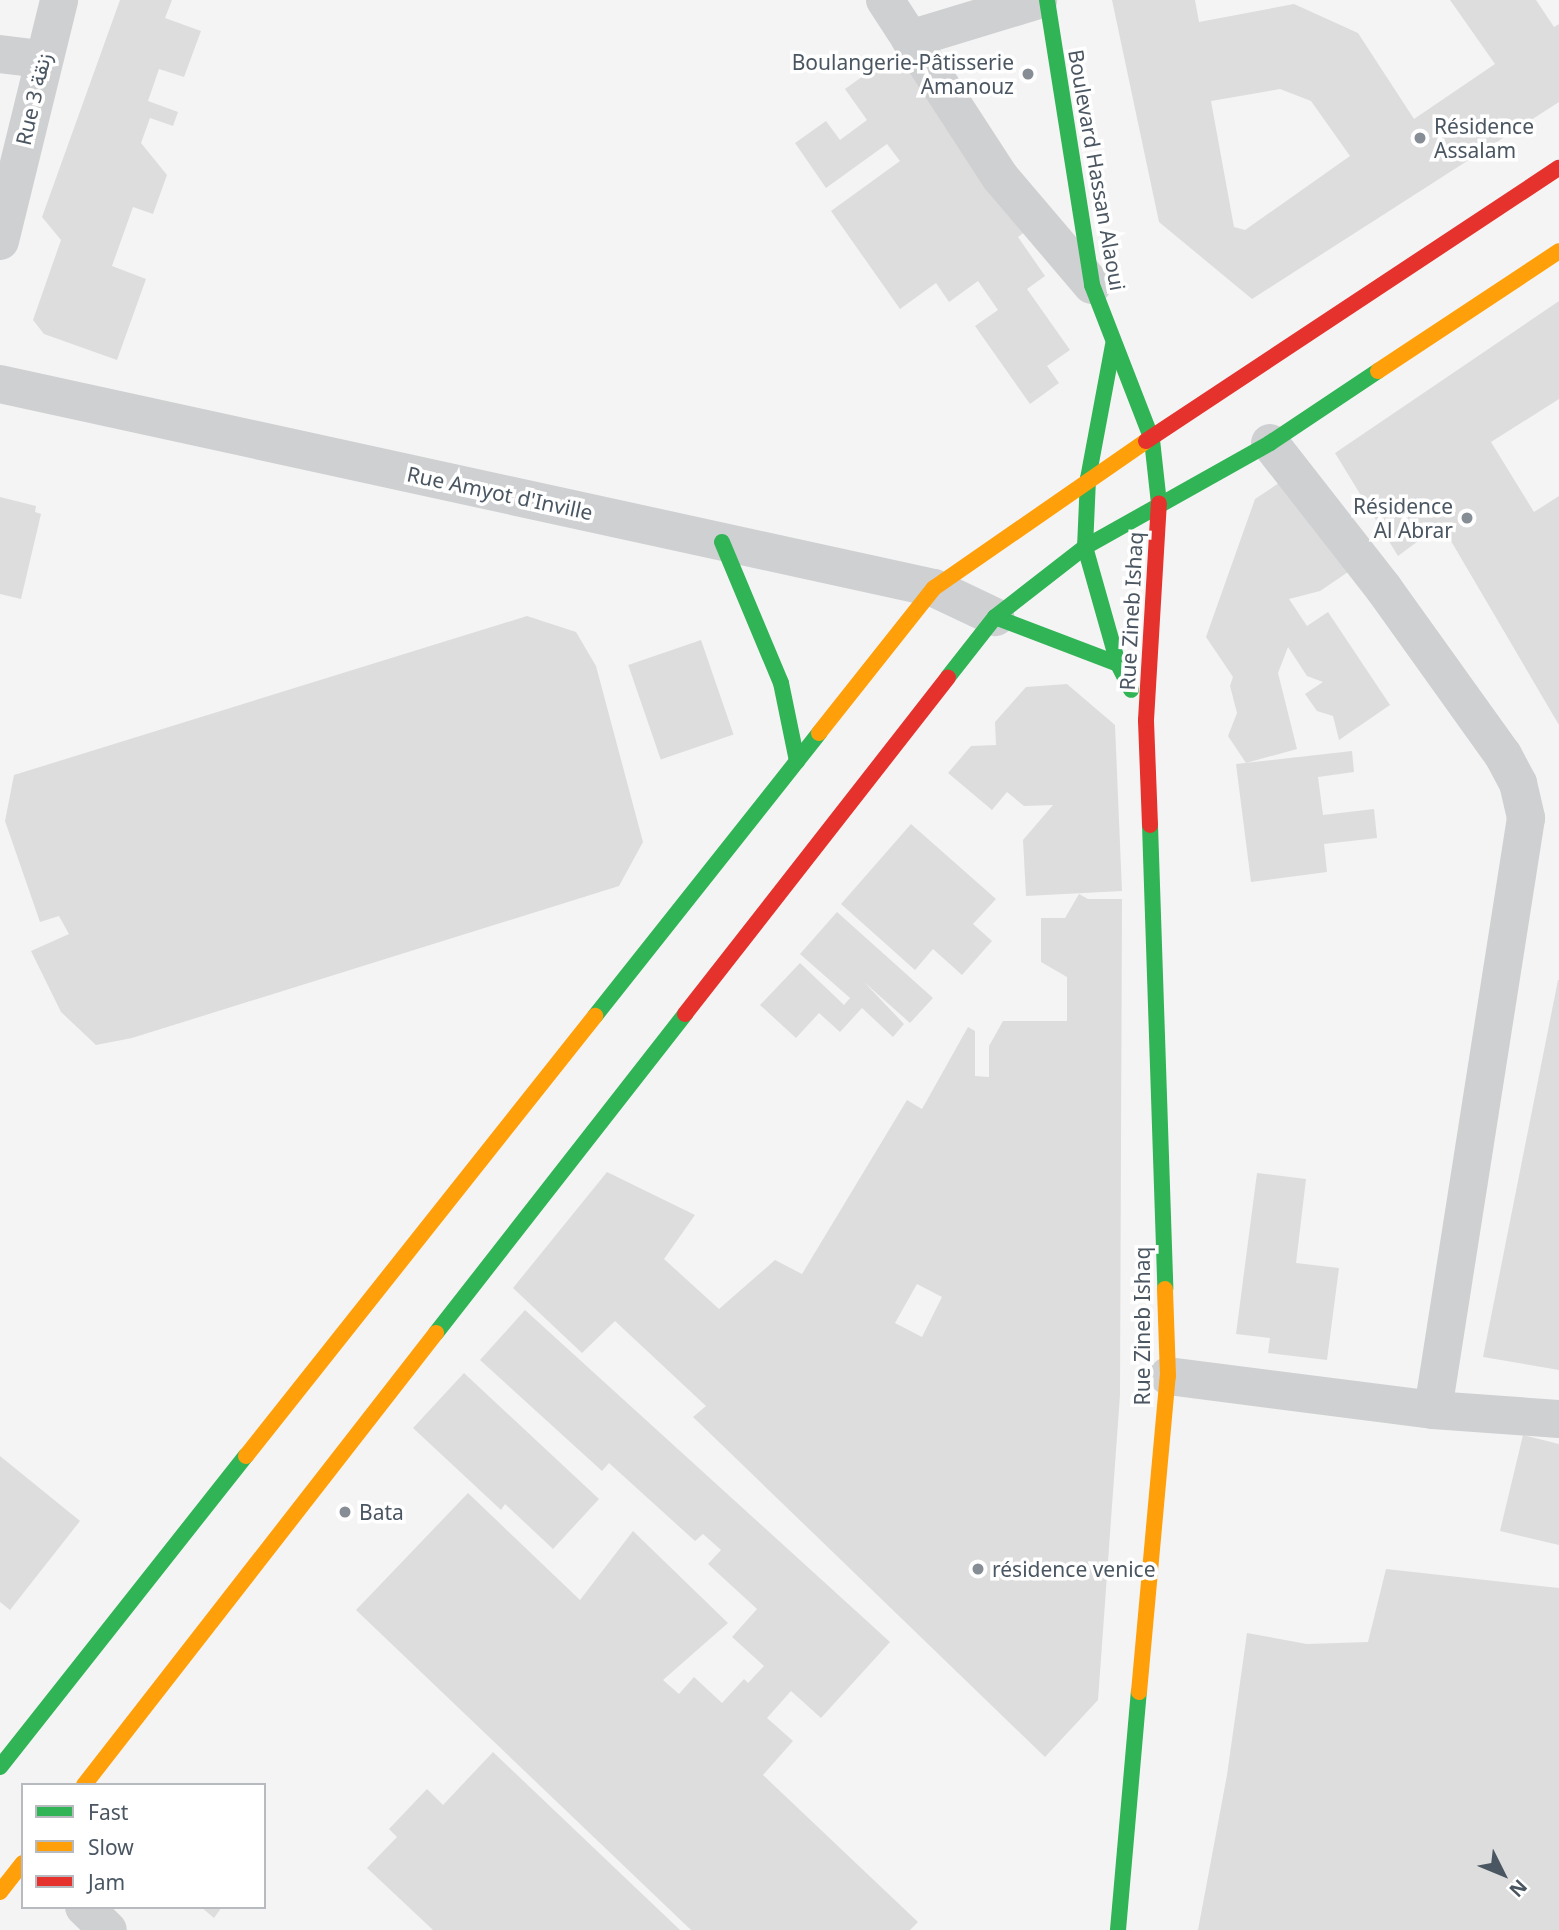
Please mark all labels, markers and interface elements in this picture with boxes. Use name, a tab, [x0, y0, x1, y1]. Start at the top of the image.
street label: Boulevard Hassan Alaoui	[1063, 47, 1131, 293]
place label: Boulangerie-Pâtisserie Amanouz	[792, 49, 1014, 99]
street label: Rue 3 زنقة	[10, 50, 56, 148]
marker: Boulangerie-Pâtisserie Amanouz	[1020, 66, 1036, 82]
place label: Résidence Assalam	[1434, 113, 1534, 163]
marker: Résidence Assalam	[1412, 130, 1428, 146]
street label: Rue Amyot d'Inville	[405, 461, 595, 525]
place label: Résidence Al Abrar	[1353, 493, 1453, 543]
marker: Résidence Al Abrar	[1459, 510, 1475, 526]
street label: Rue Zineb Ishaq	[1114, 531, 1148, 691]
street label: Rue Zineb Ishaq	[1129, 1247, 1155, 1405]
place label: Bata	[359, 1499, 404, 1525]
marker: Bata	[337, 1504, 353, 1520]
place label: résidence venice	[992, 1556, 1156, 1582]
marker: résidence venice	[970, 1561, 986, 1577]
legend	[21, 1783, 266, 1909]
text: Fast	[88, 1798, 128, 1826]
text: Slow	[88, 1833, 134, 1861]
north arrow	[1468, 1839, 1538, 1909]
text: Jam	[88, 1868, 125, 1896]
text: N	[1504, 1874, 1533, 1903]

